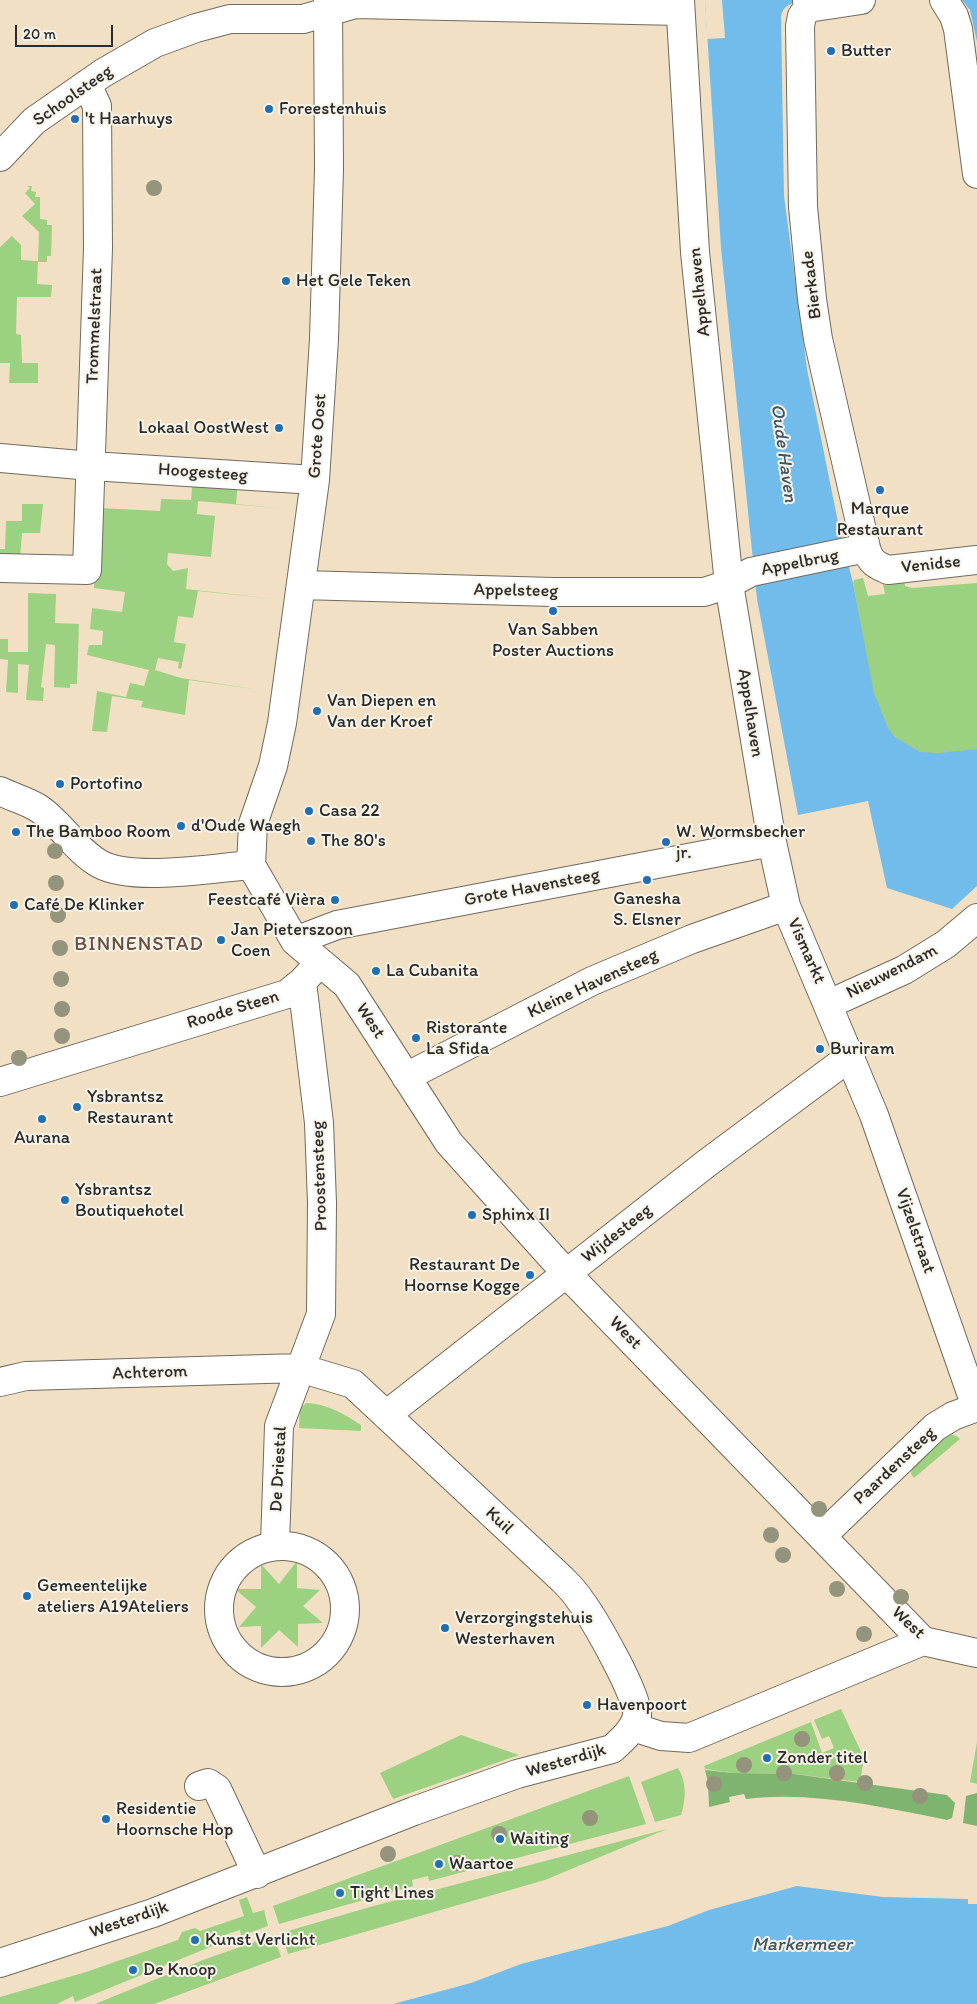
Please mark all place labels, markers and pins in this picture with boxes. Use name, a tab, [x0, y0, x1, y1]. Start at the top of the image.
place label: Butter	[841, 40, 891, 62]
marker: Butter	[825, 45, 837, 57]
place label: Foreestenhuis	[279, 98, 386, 120]
marker: Foreestenhuis	[263, 103, 275, 115]
place label: 't Haarhuys	[85, 108, 173, 130]
marker: 't Haarhuys	[69, 113, 81, 125]
place label: Het Gele Teken	[296, 270, 411, 292]
marker: Het Gele Teken	[280, 275, 292, 287]
place label: Lokaal OostWest	[138, 417, 269, 439]
marker: Lokaal OostWest	[273, 422, 285, 434]
marker: Marque Restaurant	[874, 484, 886, 496]
place label: Marque Restaurant	[837, 498, 923, 540]
marker: Van Sabben Poster Auctions	[547, 605, 559, 617]
place label: Van Sabben Poster Auctions	[492, 619, 614, 662]
place label: Van Diepen en Van der Kroef	[327, 690, 436, 732]
marker: Van Diepen en Van der Kroef	[311, 705, 323, 717]
place label: Portofino	[70, 773, 143, 795]
marker: Portofino	[54, 778, 66, 790]
place label: Casa 22	[319, 800, 380, 822]
marker: Casa 22	[303, 805, 315, 817]
place label: d'Oude Waegh	[191, 815, 301, 837]
marker: d'Oude Waegh	[175, 820, 187, 832]
place label: The Bamboo Room	[26, 821, 171, 843]
place label: W. Wormsbecher jr.	[676, 821, 805, 864]
marker: The Bamboo Room	[10, 826, 22, 838]
place label: The 80's	[321, 830, 386, 852]
marker: The 80's	[305, 835, 317, 847]
marker: W. Wormsbecher jr.	[660, 836, 672, 848]
marker: Ganesha S. Elsner	[641, 874, 653, 886]
place label: Ganesha S. Elsner	[613, 888, 681, 931]
place label: Feestcafé Vièra	[208, 889, 325, 911]
place label: Café De Klinker	[24, 894, 144, 916]
marker: Feestcafé Vièra	[329, 894, 341, 906]
marker: Café De Klinker	[8, 899, 20, 911]
place label: Jan Pieterszoon Coen	[231, 919, 353, 962]
marker: Jan Pieterszoon Coen	[215, 934, 227, 946]
place label: La Cubanita	[386, 960, 478, 982]
marker: La Cubanita	[370, 965, 382, 977]
place label: Ristorante La Sfida	[426, 1017, 507, 1060]
marker: Ristorante La Sfida	[410, 1032, 422, 1044]
place label: Buriram	[830, 1038, 895, 1060]
marker: Buriram	[814, 1043, 826, 1055]
place label: Ysbrantsz Restaurant	[87, 1086, 173, 1128]
marker: Ysbrantsz Restaurant	[71, 1101, 83, 1113]
marker: Aurana	[36, 1113, 48, 1125]
place label: Aurana	[14, 1127, 70, 1149]
place label: Ysbrantsz Boutiquehotel	[75, 1179, 184, 1222]
marker: Ysbrantsz Boutiquehotel	[59, 1194, 71, 1206]
place label: Sphinx II	[482, 1204, 550, 1226]
marker: Sphinx II	[466, 1209, 478, 1221]
place label: Restaurant De Hoornse Kogge	[404, 1254, 520, 1296]
marker: Restaurant De Hoornse Kogge	[524, 1269, 536, 1281]
place label: Gemeentelijke ateliers A19Ateliers	[37, 1575, 189, 1618]
marker: Gemeentelijke ateliers A19Ateliers	[21, 1590, 33, 1602]
place label: Verzorgingstehuis Westerhaven	[455, 1607, 593, 1650]
marker: Verzorgingstehuis Westerhaven	[439, 1622, 451, 1634]
place label: Havenpoort	[597, 1694, 687, 1716]
marker: Havenpoort	[581, 1699, 593, 1711]
place label: Zonder titel	[777, 1747, 868, 1769]
marker: Zonder titel	[761, 1752, 773, 1764]
place label: Residentie Hoornsche Hop	[116, 1798, 233, 1840]
marker: Residentie Hoornsche Hop	[100, 1813, 112, 1825]
place label: Waiting	[510, 1828, 569, 1850]
marker: Waiting	[494, 1833, 506, 1845]
place label: Waartoe	[449, 1853, 514, 1875]
marker: Waartoe	[433, 1858, 445, 1870]
place label: Tight Lines	[350, 1882, 434, 1904]
marker: Tight Lines	[334, 1887, 346, 1899]
place label: Kunst Verlicht	[205, 1929, 315, 1951]
marker: Kunst Verlicht	[189, 1934, 201, 1946]
place label: De Knoop	[143, 1959, 216, 1981]
marker: De Knoop	[127, 1964, 139, 1976]

